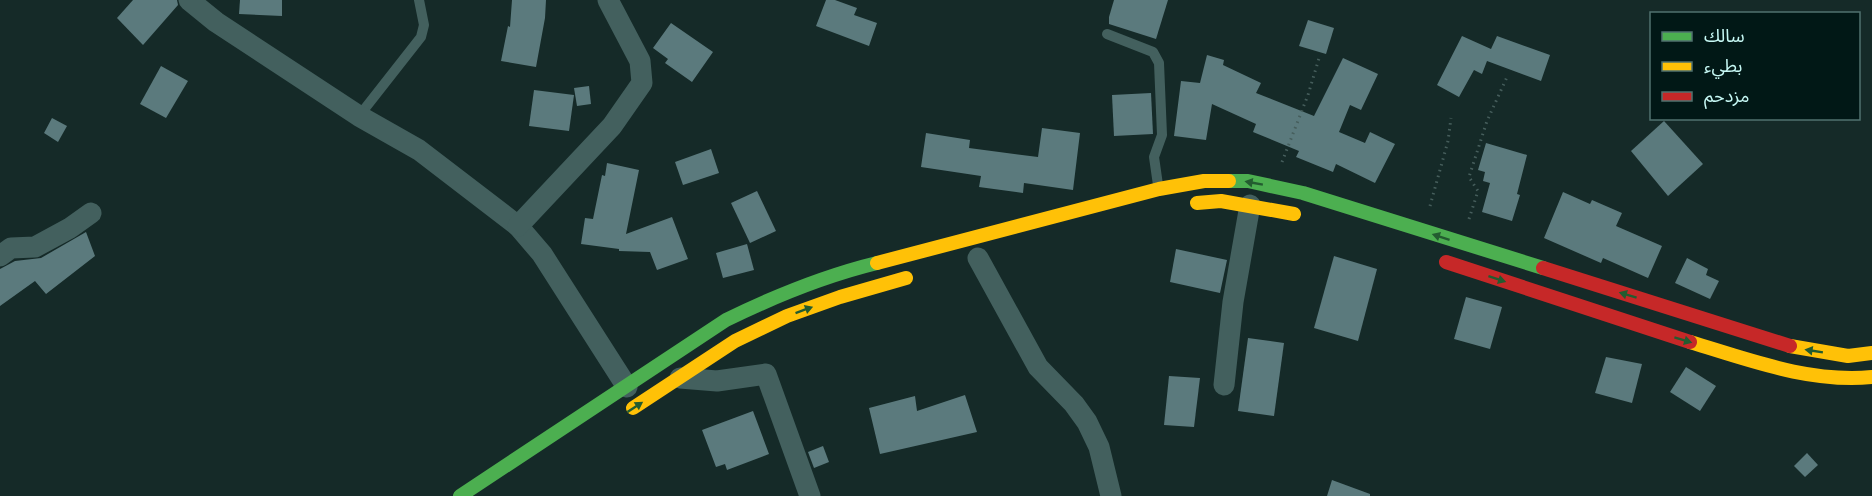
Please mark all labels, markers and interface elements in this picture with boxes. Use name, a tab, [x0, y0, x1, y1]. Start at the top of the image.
legend	[1650, 12, 1860, 120]
text: سالك	[1704, 23, 1745, 49]
text: بطيء	[1704, 53, 1742, 79]
text: مزدحم	[1704, 83, 1749, 109]
one-way arrow	[1245, 178, 1264, 187]
one-way arrow	[1432, 232, 1450, 241]
one-way arrow	[1488, 275, 1506, 284]
one-way arrow	[1619, 290, 1637, 299]
one-way arrow	[795, 304, 813, 314]
one-way arrow	[1674, 336, 1692, 345]
one-way arrow	[1805, 346, 1824, 355]
one-way arrow	[627, 402, 643, 413]

